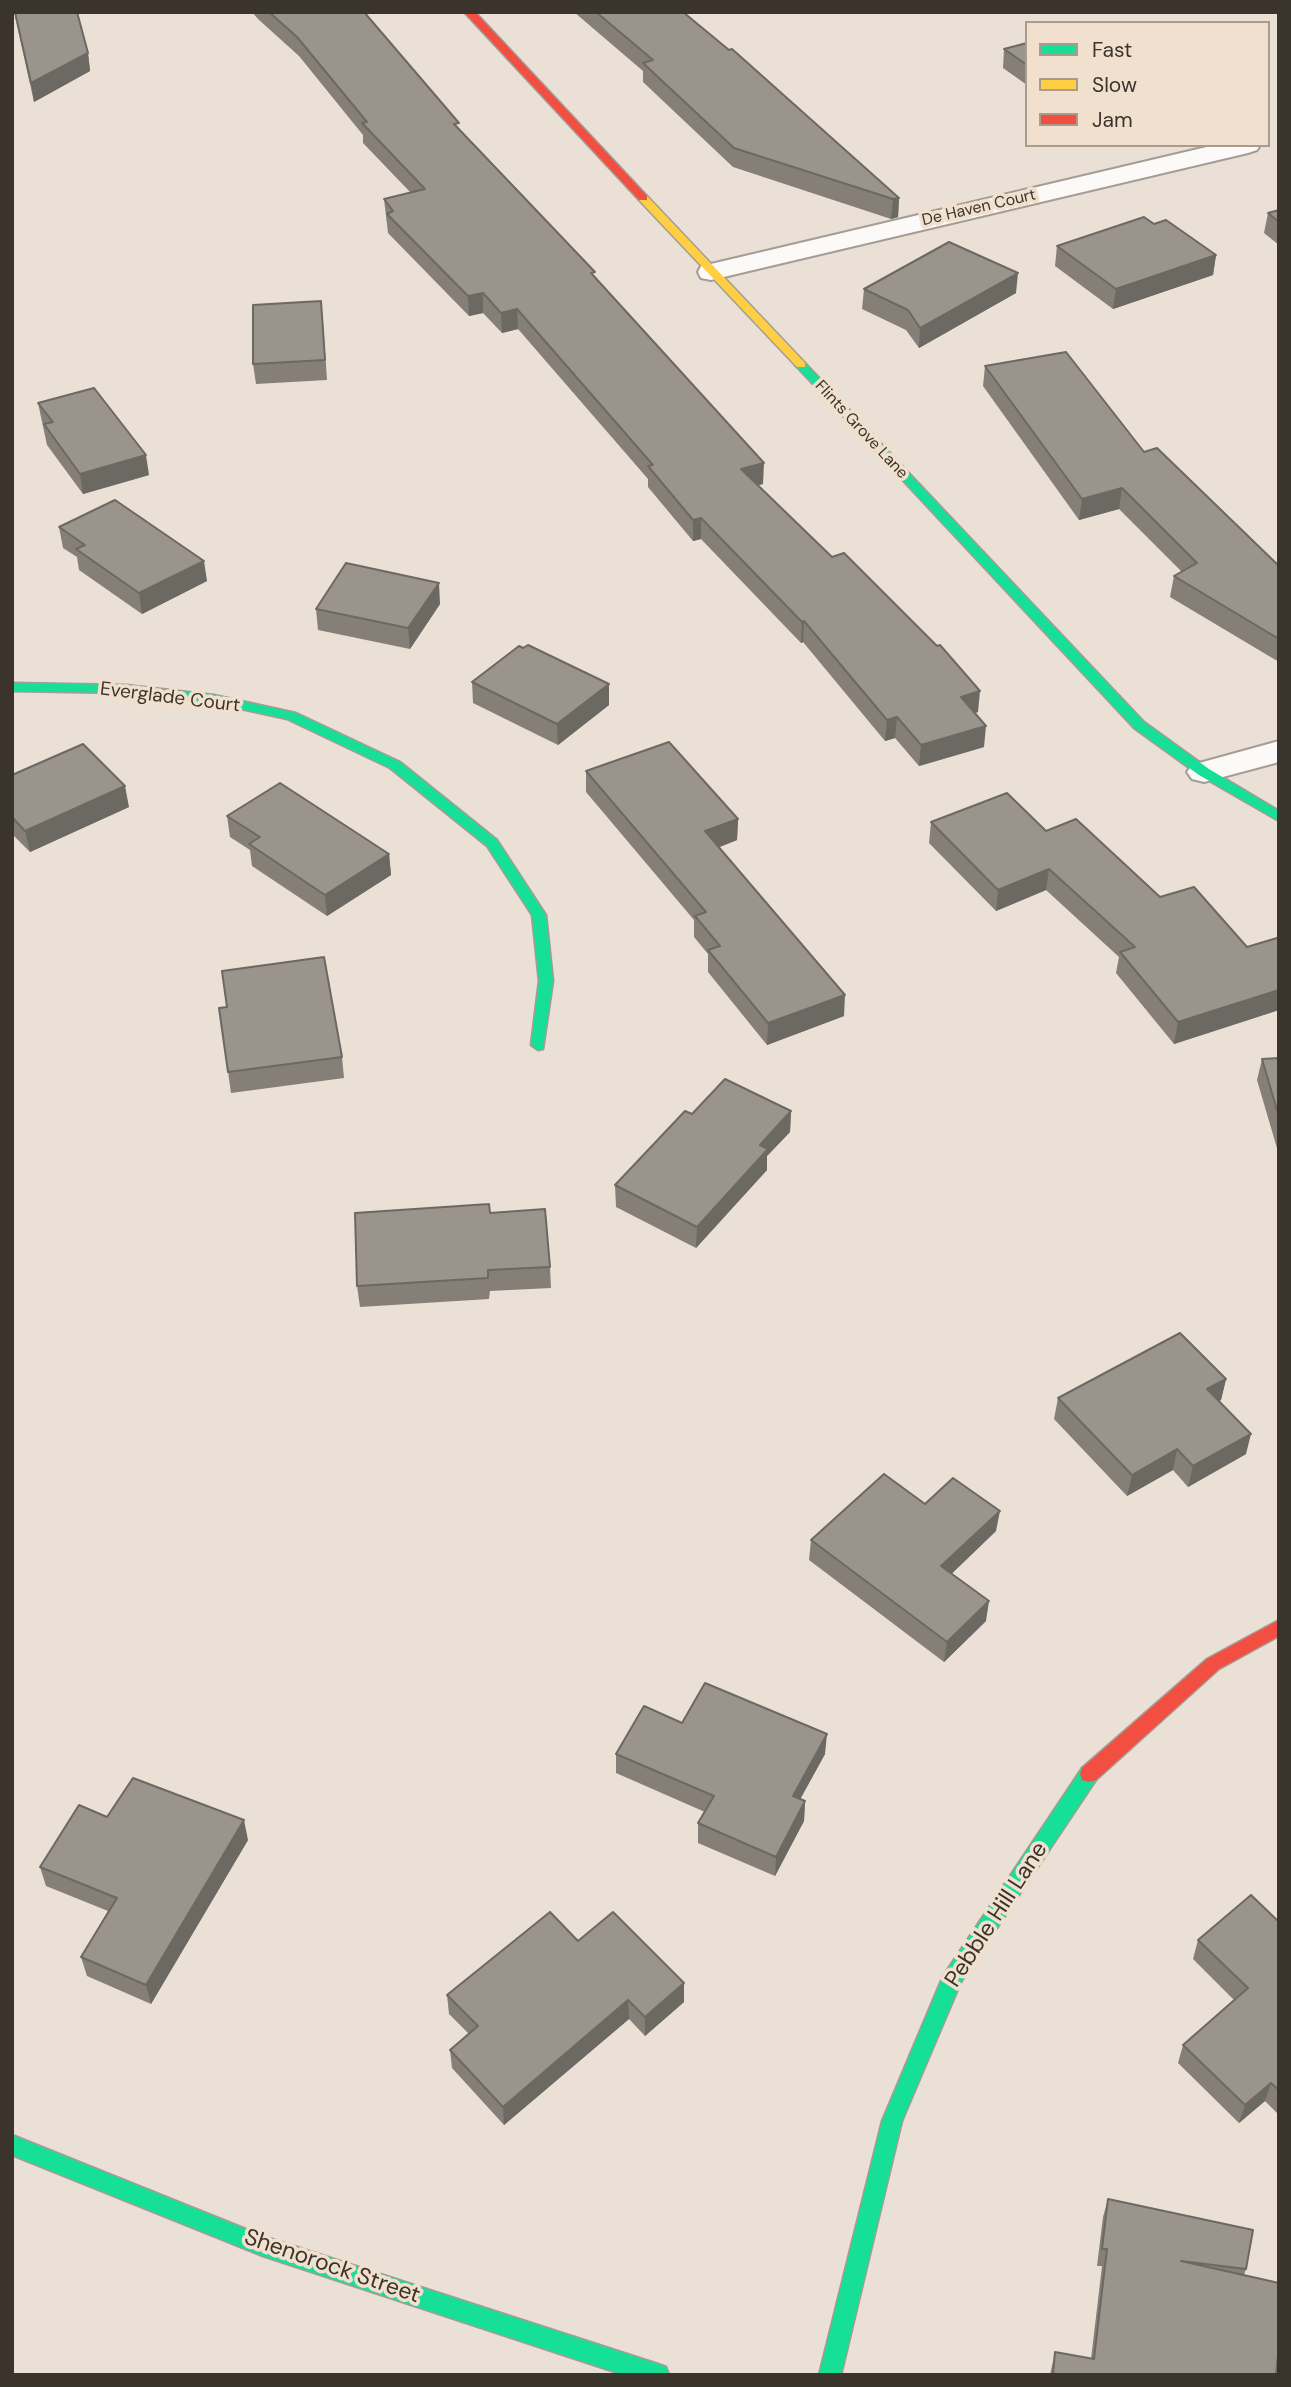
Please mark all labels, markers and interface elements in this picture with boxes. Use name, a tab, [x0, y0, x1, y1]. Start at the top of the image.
legend	[1025, 21, 1270, 147]
text: Fast	[1092, 36, 1132, 64]
text: Slow	[1092, 71, 1137, 99]
text: Jam	[1092, 106, 1133, 134]
street label: De Haven Court	[920, 186, 1038, 230]
street label: Flints Grove Lane	[811, 377, 911, 483]
street label: Everglade Court	[99, 678, 241, 718]
street label: Pebble Hill Lane	[940, 1837, 1054, 1993]
street label: Shenorock Street	[240, 2224, 424, 2310]

